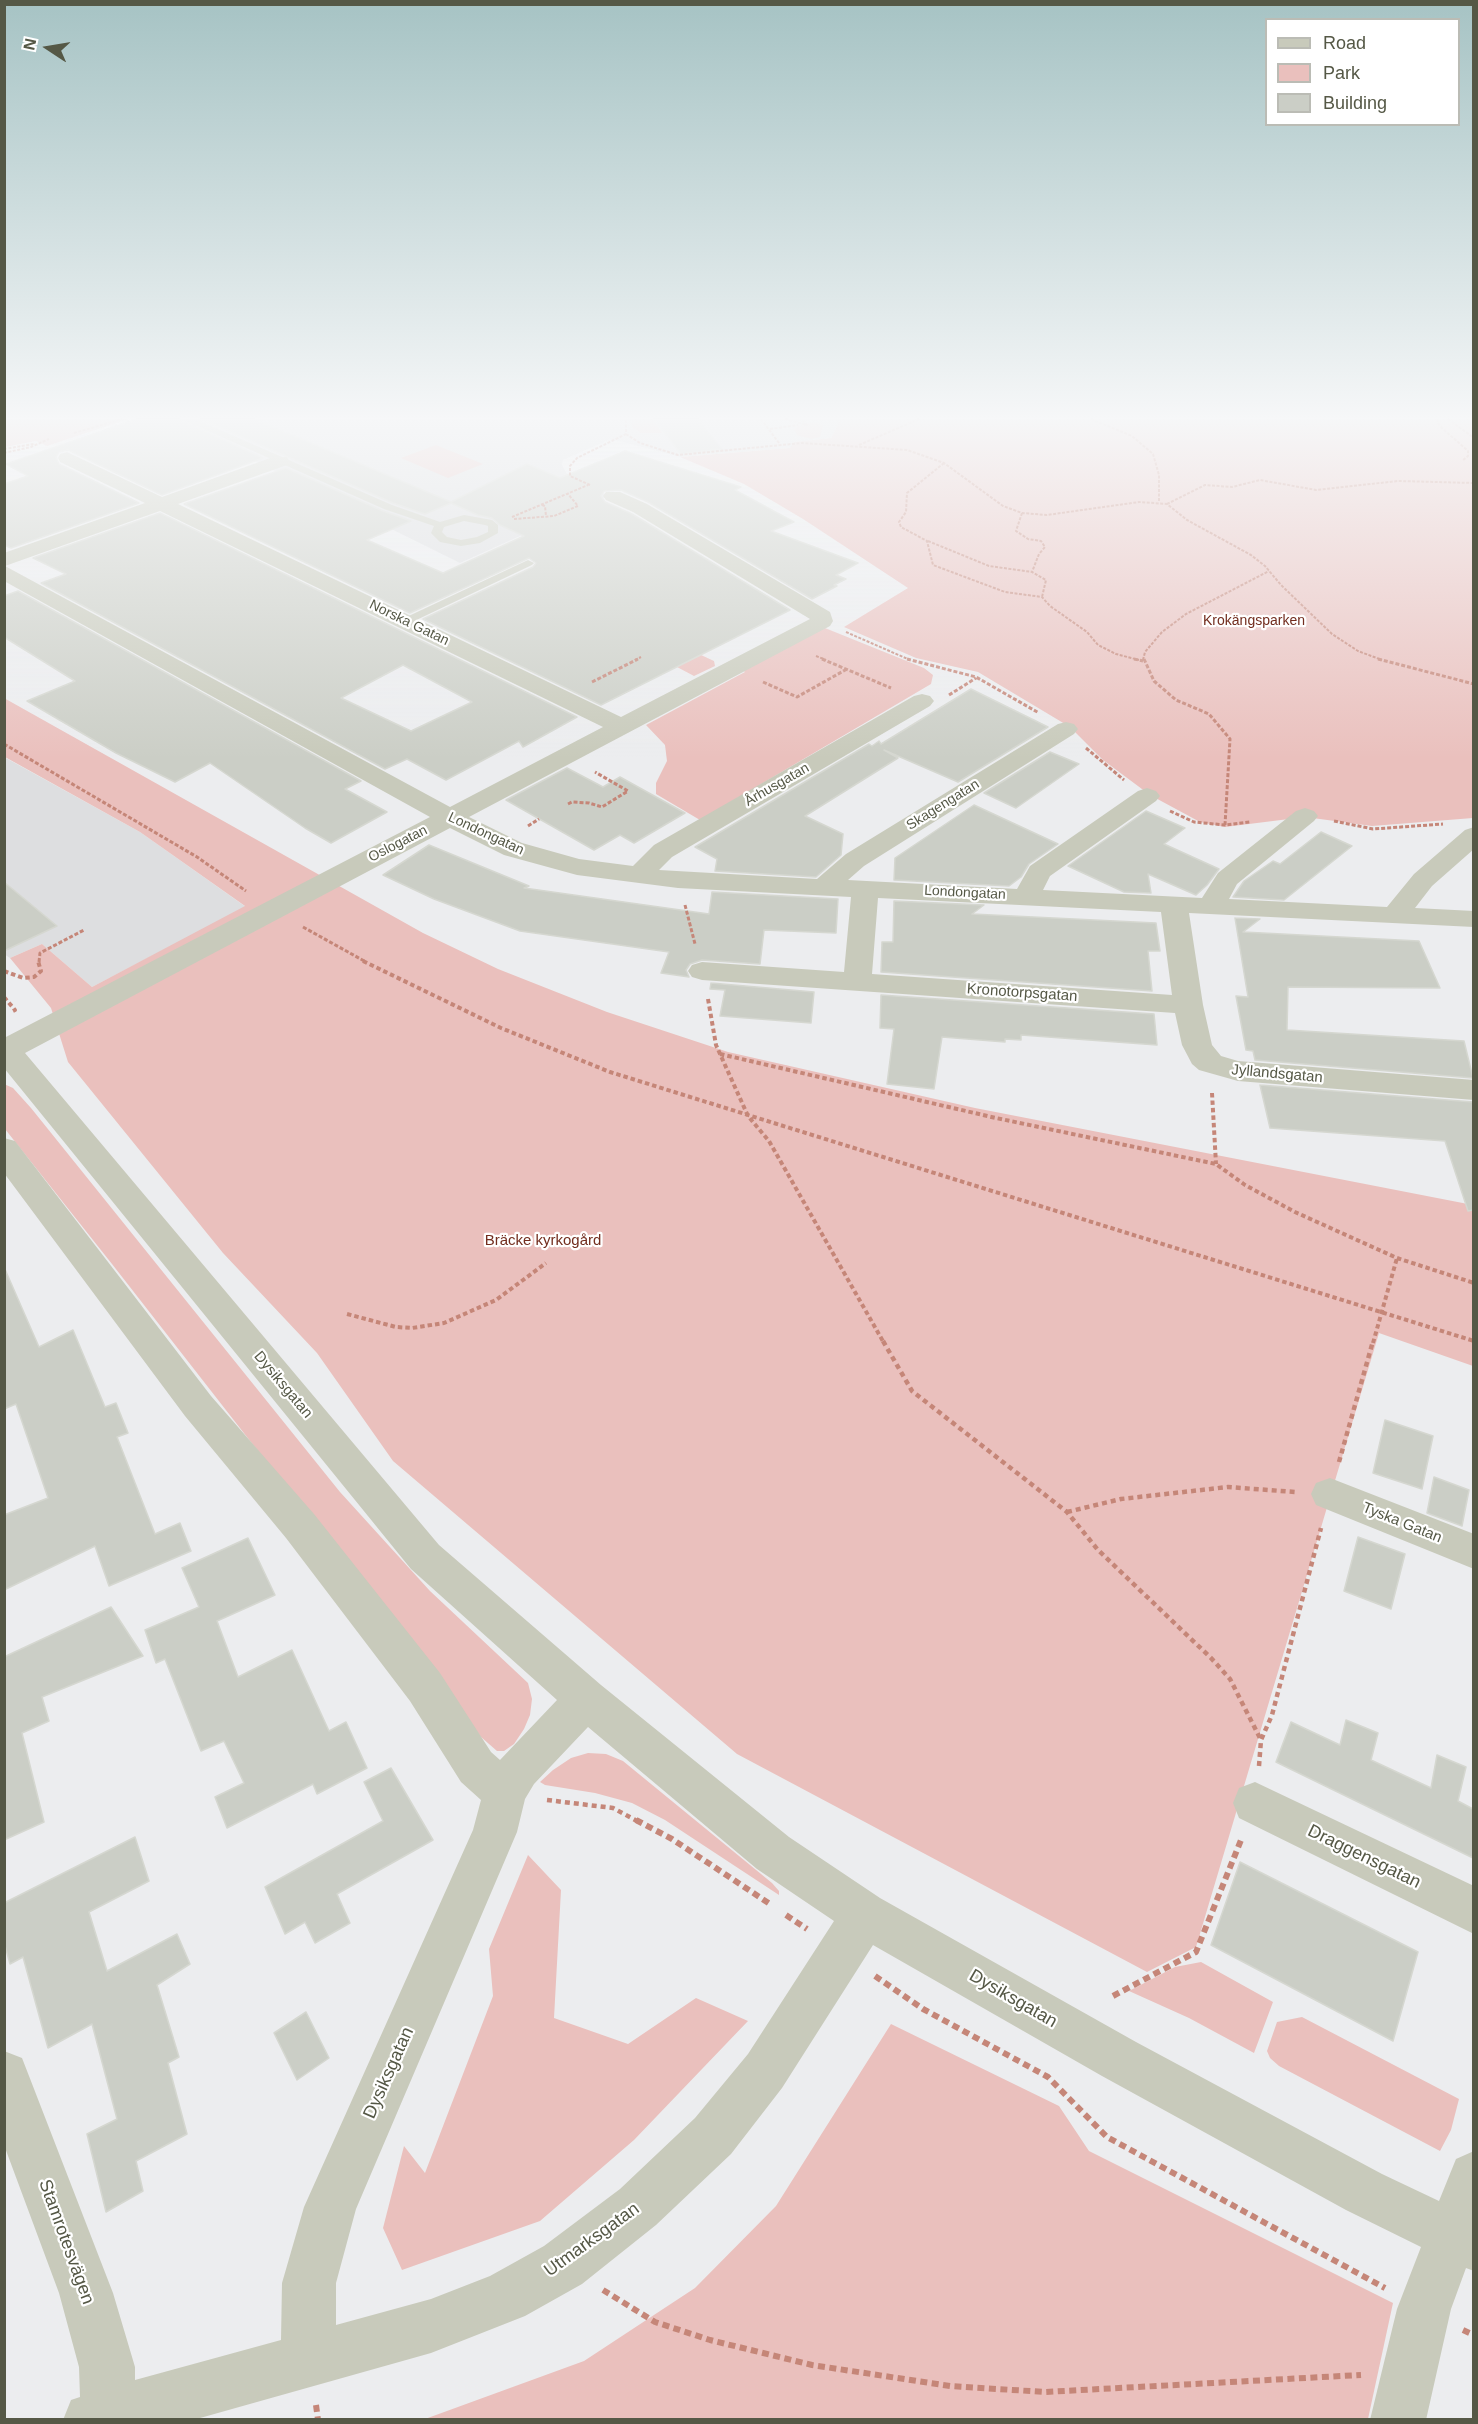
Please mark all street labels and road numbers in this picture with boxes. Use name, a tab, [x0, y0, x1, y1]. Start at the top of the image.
street label: Norska Gatan	[367, 597, 451, 649]
street label: Århusgatan	[742, 760, 812, 810]
street label: Skagengatan	[904, 776, 982, 834]
street label: Londongatan	[445, 809, 527, 859]
street label: Oslogatan	[366, 822, 430, 866]
street label: Londongatan	[924, 882, 1006, 904]
street label: Kronotorpsgatan	[966, 980, 1078, 1006]
street label: Jyllandsgatan	[1231, 1061, 1323, 1087]
street label: Dysiksgatan	[250, 1348, 316, 1422]
street label: Tyska Gatan	[1360, 1499, 1444, 1547]
street label: Draggensgatan	[1304, 1820, 1424, 1894]
street label: Dysiksgatan	[965, 1965, 1061, 2033]
street label: Dysiksgatan	[359, 2024, 419, 2122]
street label: Stamrotesvägen	[33, 2177, 99, 2307]
street label: Utmarksgatan	[540, 2198, 644, 2282]

